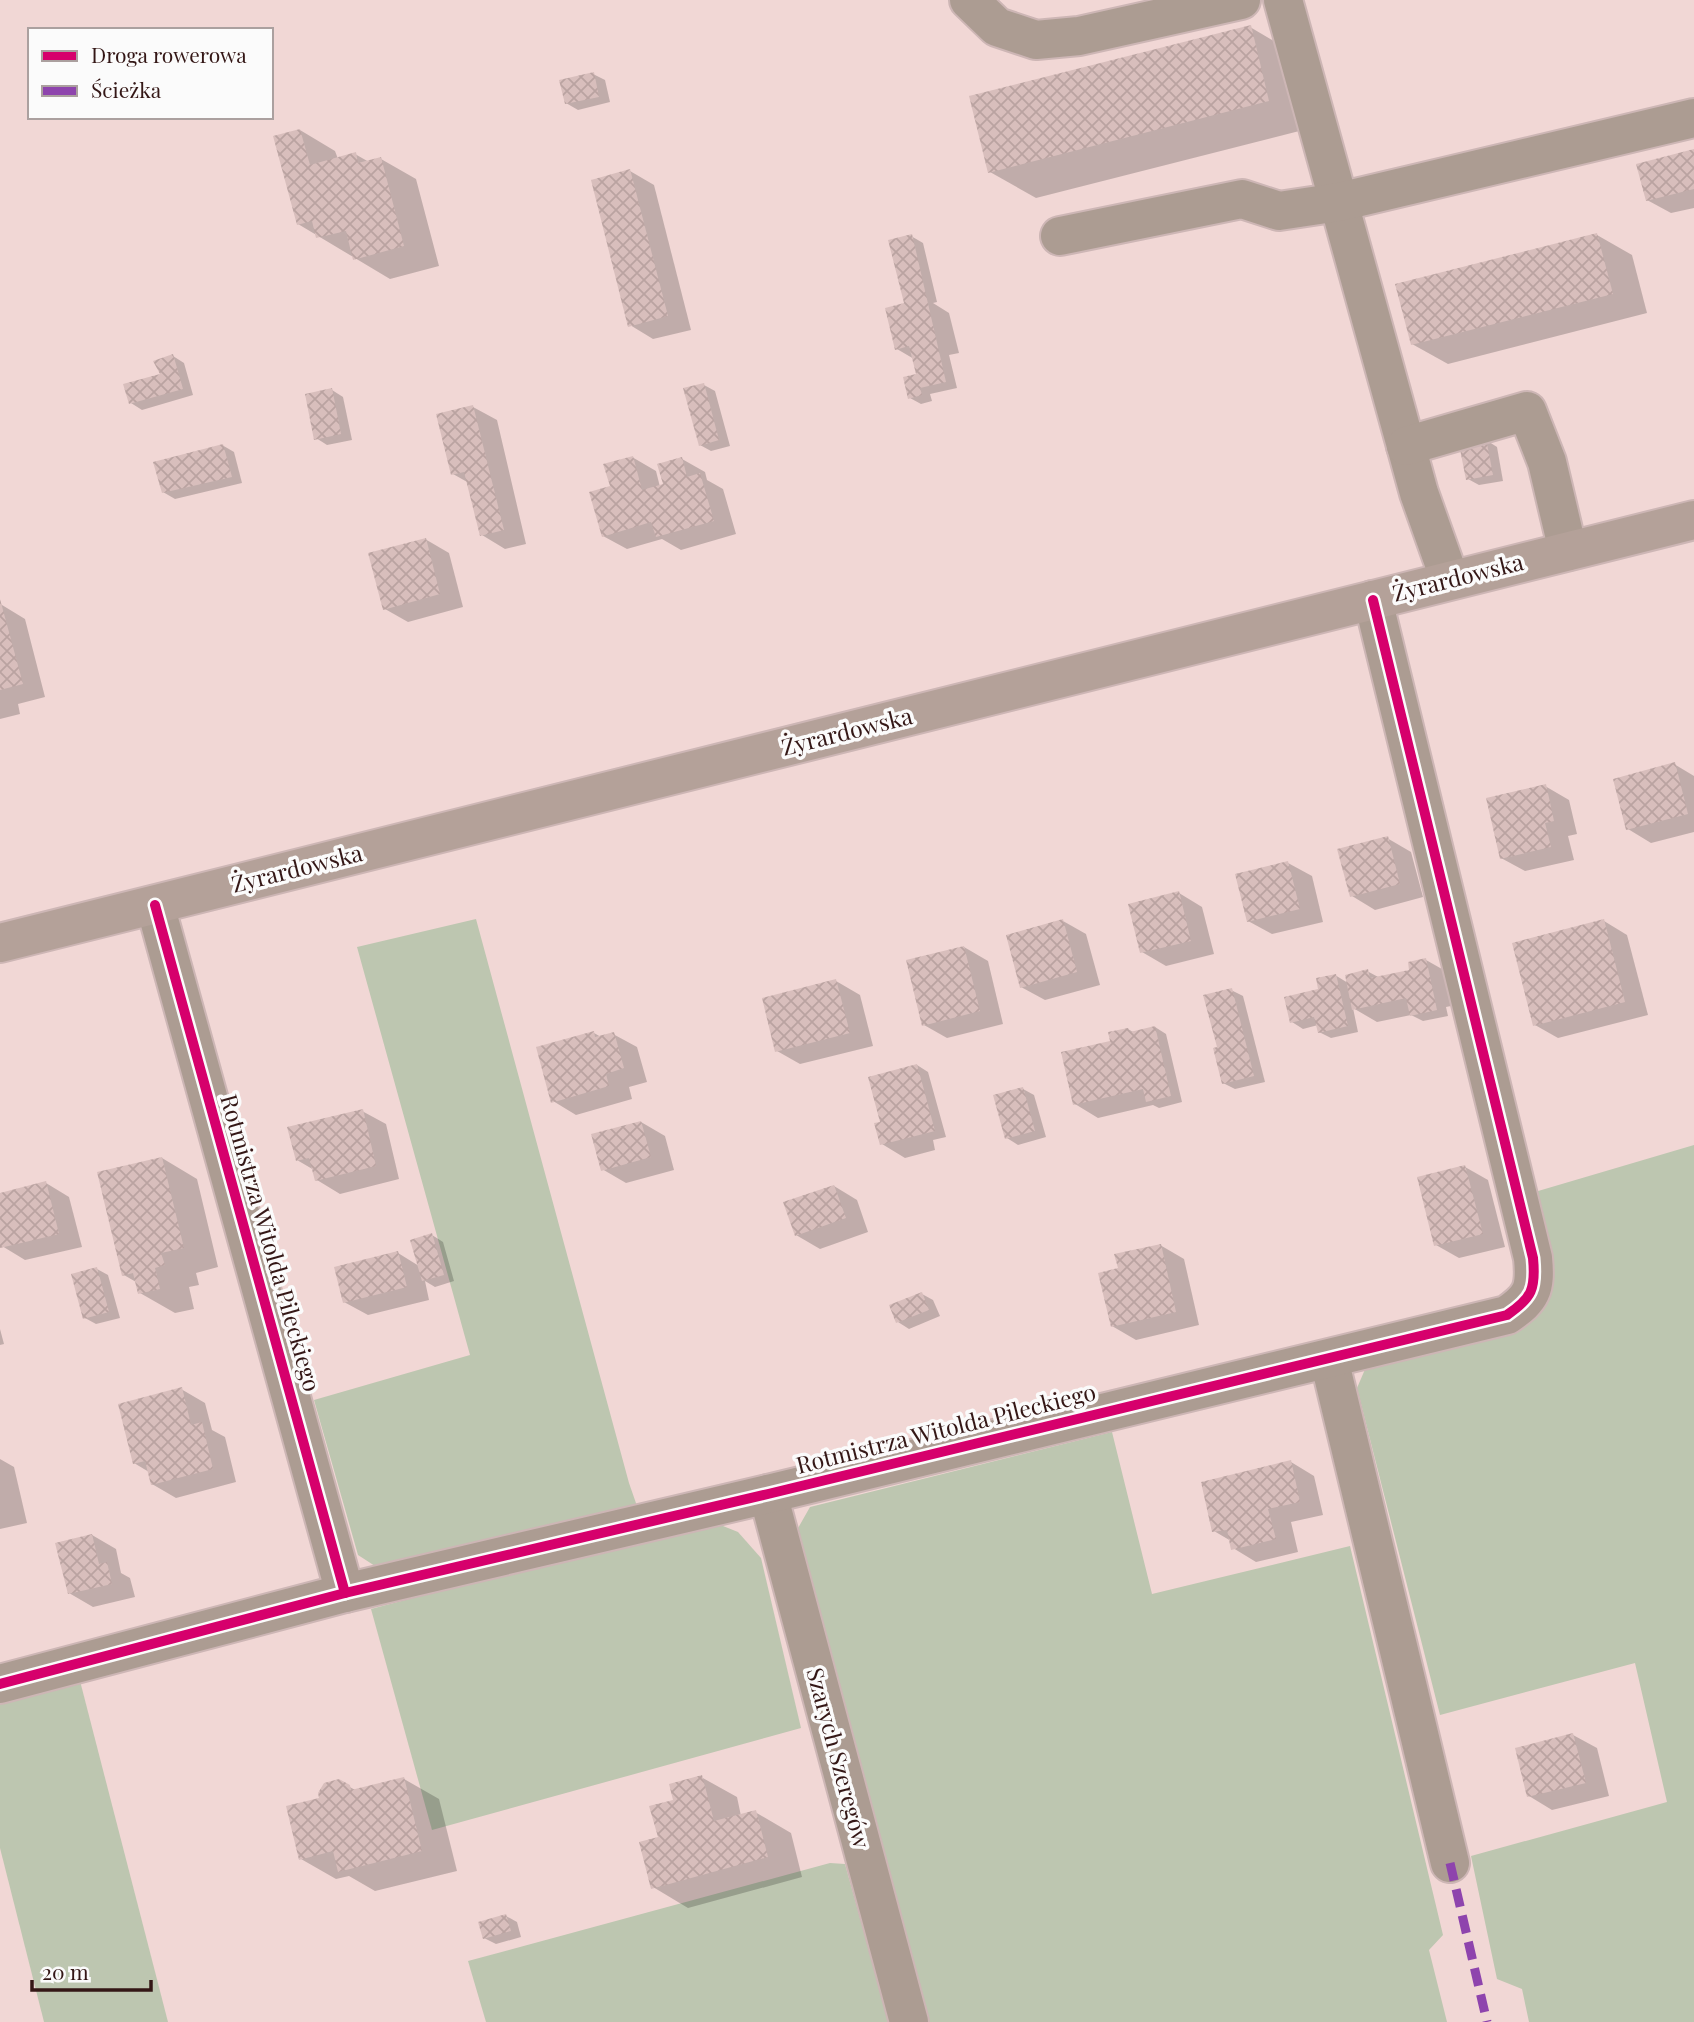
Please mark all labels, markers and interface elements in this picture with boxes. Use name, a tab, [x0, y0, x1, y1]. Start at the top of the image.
legend	[28, 28, 273, 119]
text: Droga rowerowa	[91, 40, 247, 68]
text: Ścieżka	[91, 75, 162, 103]
street label: Żyrardowska	[1389, 545, 1527, 608]
street label: Żyrardowska	[778, 699, 916, 762]
street label: Żyrardowska	[228, 836, 366, 899]
street label: Rotmistrza Witolda Pileckiego	[214, 1090, 329, 1395]
street label: Rotmistrza Witolda Pileckiego	[793, 1375, 1099, 1480]
street label: Szarych Szeregów	[800, 1664, 878, 1851]
scale bar	[32, 1948, 150, 1992]
text: 20 m	[42, 1957, 89, 1985]

